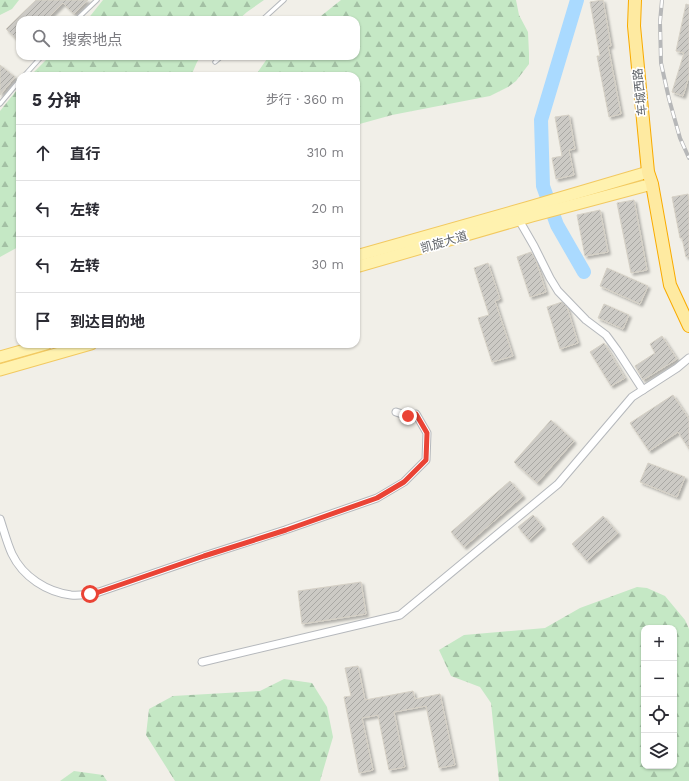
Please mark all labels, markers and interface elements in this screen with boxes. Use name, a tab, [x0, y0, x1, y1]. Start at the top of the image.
search box	[16, 16, 360, 60]
icon: search	[30, 27, 52, 49]
text: 搜索地点	[62, 31, 122, 49]
street label: 车城西路	[631, 67, 649, 117]
text: 5 分钟	[32, 90, 81, 110]
text: 步行 · 360 m	[266, 92, 344, 107]
icon: ahead	[32, 142, 54, 164]
text: 直行	[70, 145, 100, 163]
text: 310 m	[306, 145, 344, 160]
icon: left	[32, 198, 54, 220]
text: 左转	[70, 201, 100, 219]
text: 20 m	[312, 201, 344, 216]
street label: 凯旋大道	[419, 229, 469, 255]
icon: left	[32, 254, 54, 276]
text: 左转	[70, 257, 100, 275]
text: 30 m	[312, 257, 344, 272]
icon: arrive	[32, 310, 54, 332]
text: 到达目的地	[70, 313, 145, 331]
route end	[399, 407, 417, 425]
route start	[81, 585, 99, 603]
map controls	[641, 625, 677, 769]
button: +	[641, 625, 677, 661]
button: −	[641, 661, 677, 697]
button: locate	[641, 697, 677, 733]
button: layers	[641, 733, 677, 769]

